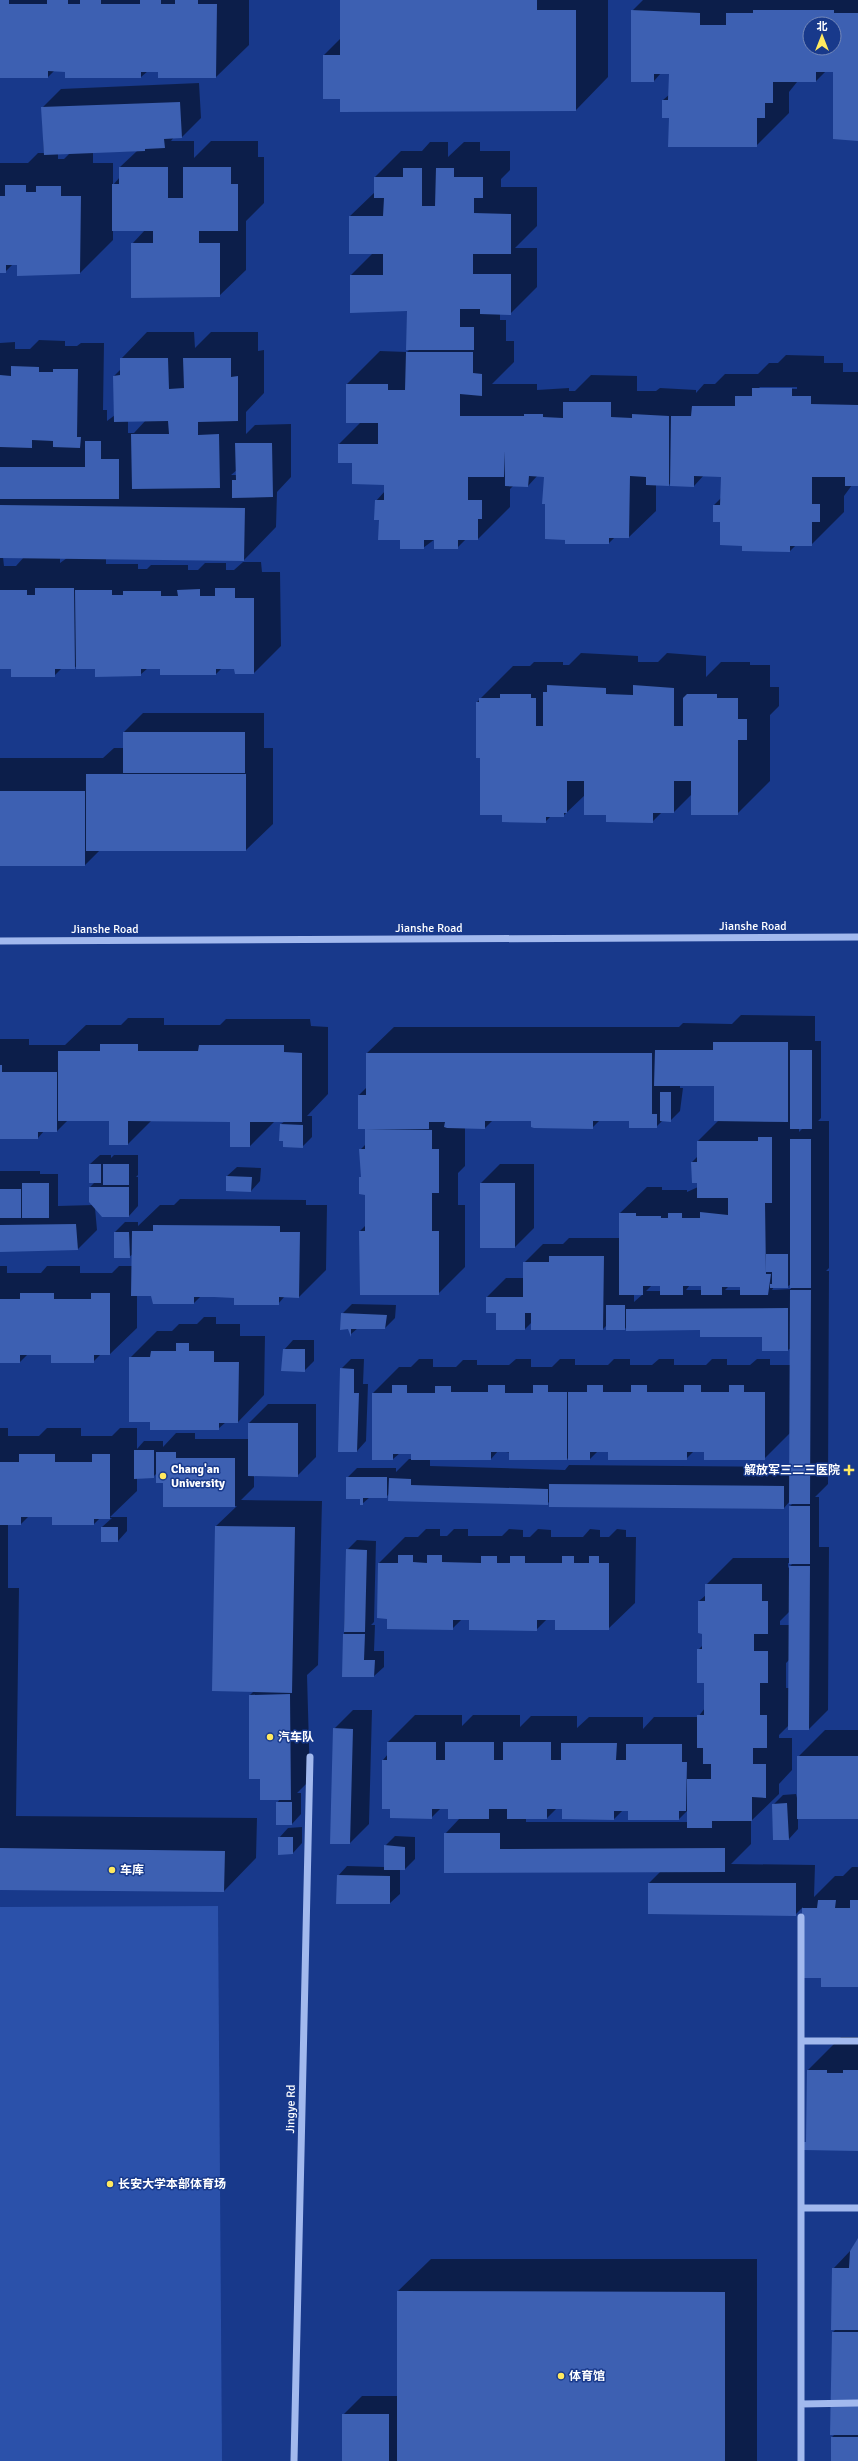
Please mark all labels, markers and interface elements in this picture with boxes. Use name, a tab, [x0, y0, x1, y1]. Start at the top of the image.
north arrow	[802, 16, 842, 56]
text: 北	[817, 20, 828, 33]
street label: Jianshe Road	[719, 919, 787, 934]
street label: Jianshe Road	[395, 921, 463, 936]
street label: Jianshe Road	[71, 922, 139, 937]
place label: Chang'an University	[171, 1462, 225, 1491]
place label: 解放军三二三医院	[744, 1463, 840, 1478]
marker: 解放军三二三医院	[843, 1464, 855, 1476]
marker: Chang'an University	[158, 1471, 168, 1481]
place label: 汽车队	[278, 1730, 314, 1745]
marker: 汽车队	[265, 1732, 275, 1742]
place label: 车库	[120, 1863, 144, 1878]
marker: 车库	[107, 1865, 117, 1875]
street label: Jingye Rd	[283, 2084, 299, 2134]
place label: 长安大学本部体育场	[118, 2177, 226, 2192]
marker: 长安大学本部体育场	[105, 2179, 115, 2189]
place label: 体育馆	[569, 2369, 605, 2384]
marker: 体育馆	[556, 2371, 566, 2381]

